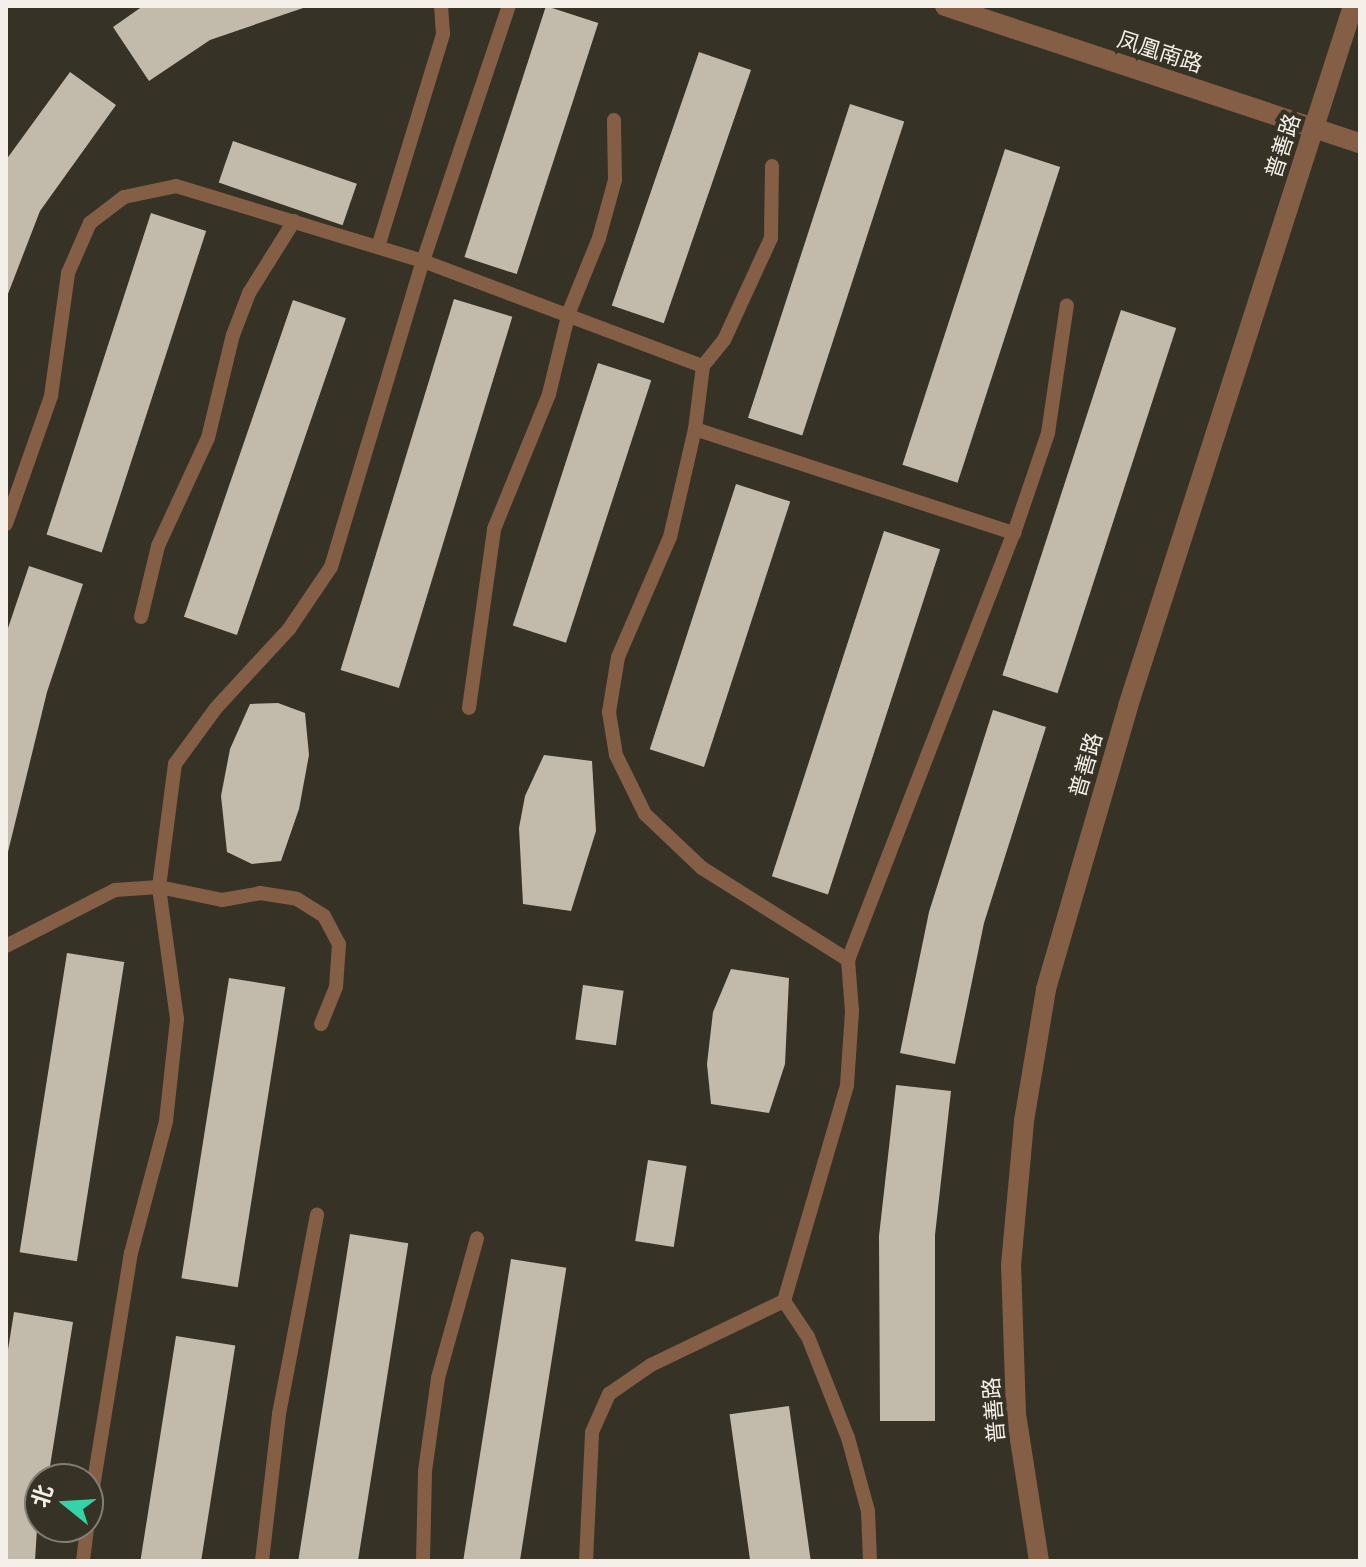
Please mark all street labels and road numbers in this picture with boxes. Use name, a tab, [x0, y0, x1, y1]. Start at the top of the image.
street label: 凤凰南路	[1114, 26, 1206, 78]
street label: 普善路	[1260, 111, 1306, 181]
street label: 普善路	[1064, 730, 1108, 800]
street label: 普善路	[978, 1376, 1010, 1444]

